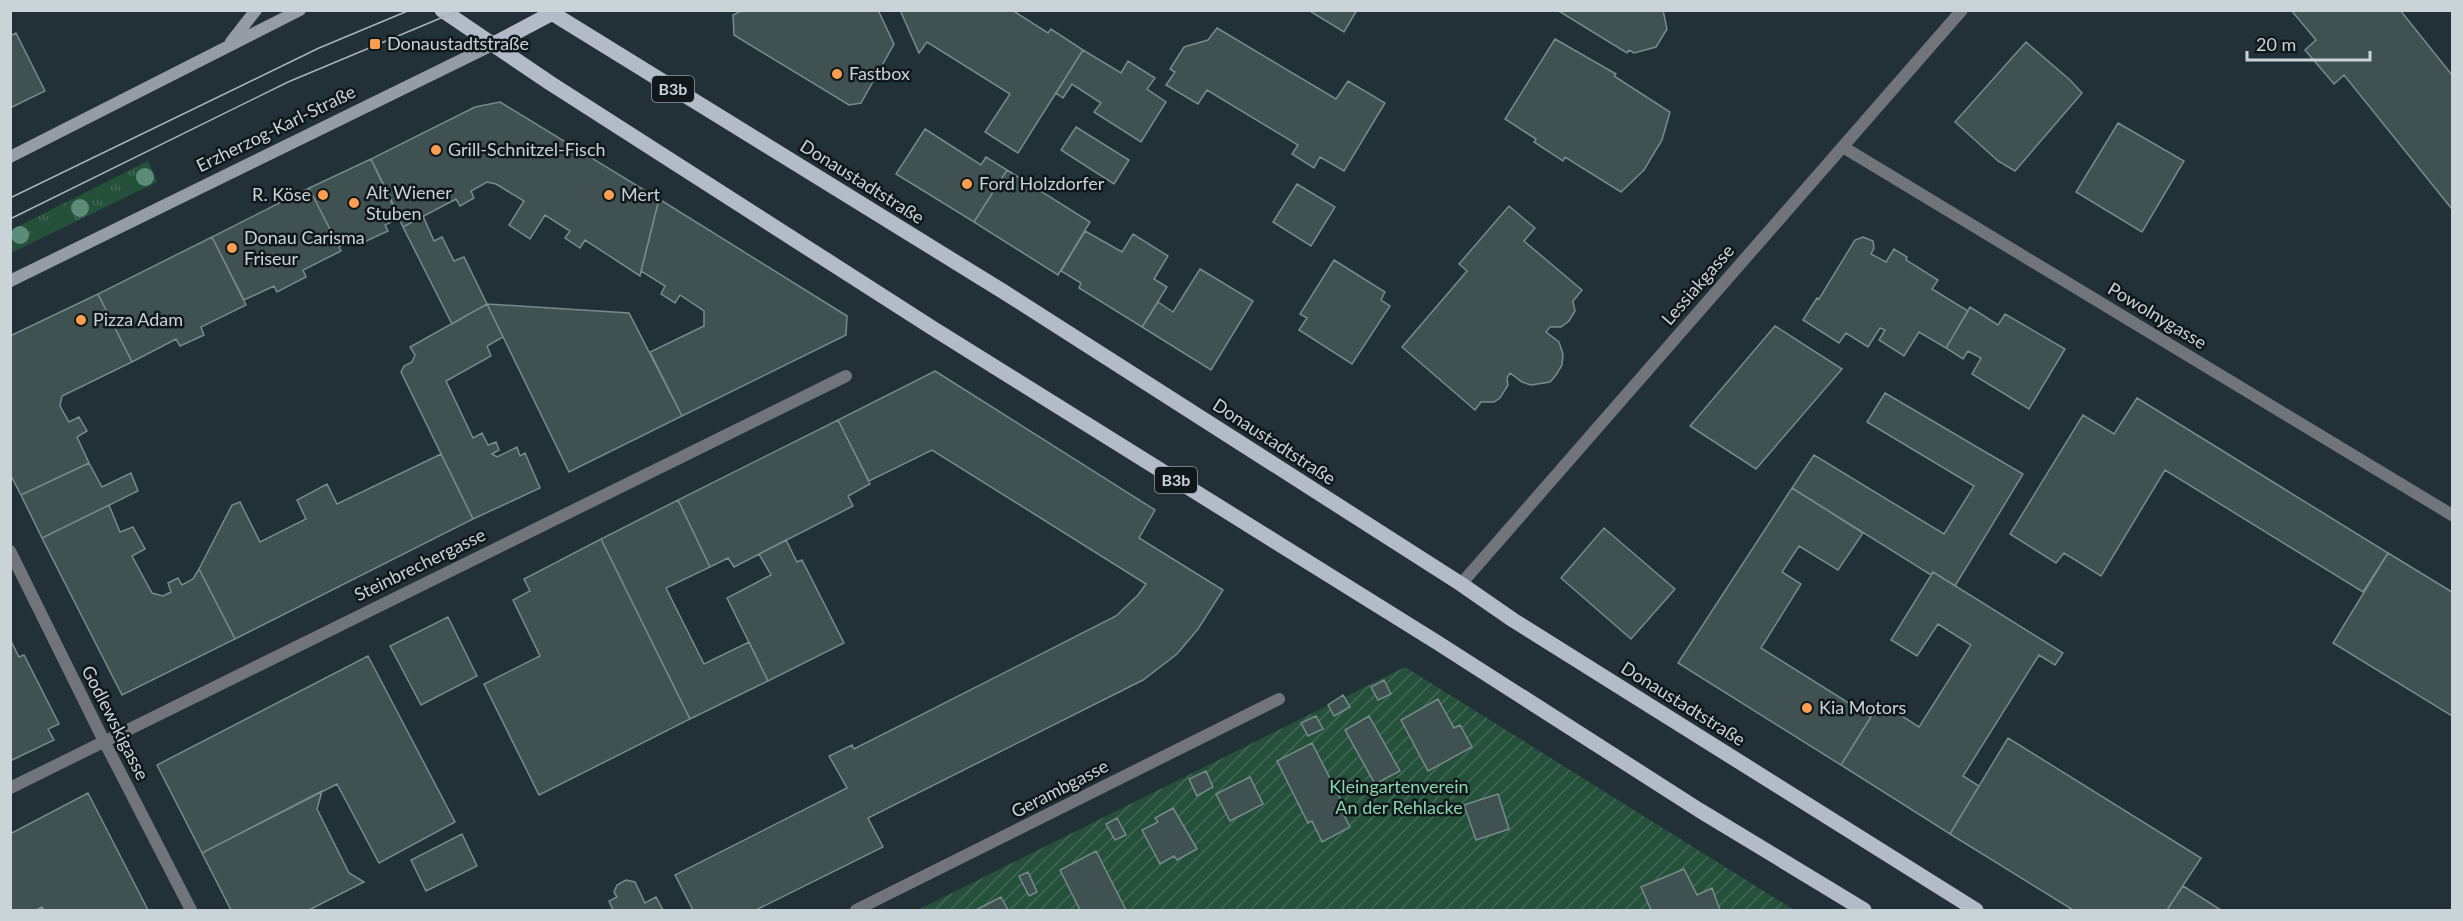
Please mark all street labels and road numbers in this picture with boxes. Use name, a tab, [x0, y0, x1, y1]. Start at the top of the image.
road number: B3b	[652, 76, 694, 102]
street label: Erzherzog-Karl-Straße	[192, 80, 359, 176]
street label: Donaustadtstraße	[796, 134, 929, 228]
street label: Lessiakgasse	[1656, 240, 1738, 329]
street label: Powolnygasse	[2104, 277, 2211, 353]
street label: Donaustadtstraße	[1209, 393, 1340, 489]
road number: B3b	[1155, 467, 1197, 493]
street label: Steinbrechergasse	[350, 523, 489, 605]
street label: Donaustadtstraße	[1617, 656, 1750, 750]
street label: Godlewskigasse	[78, 662, 154, 784]
street label: Gerambgasse	[1007, 754, 1112, 822]

